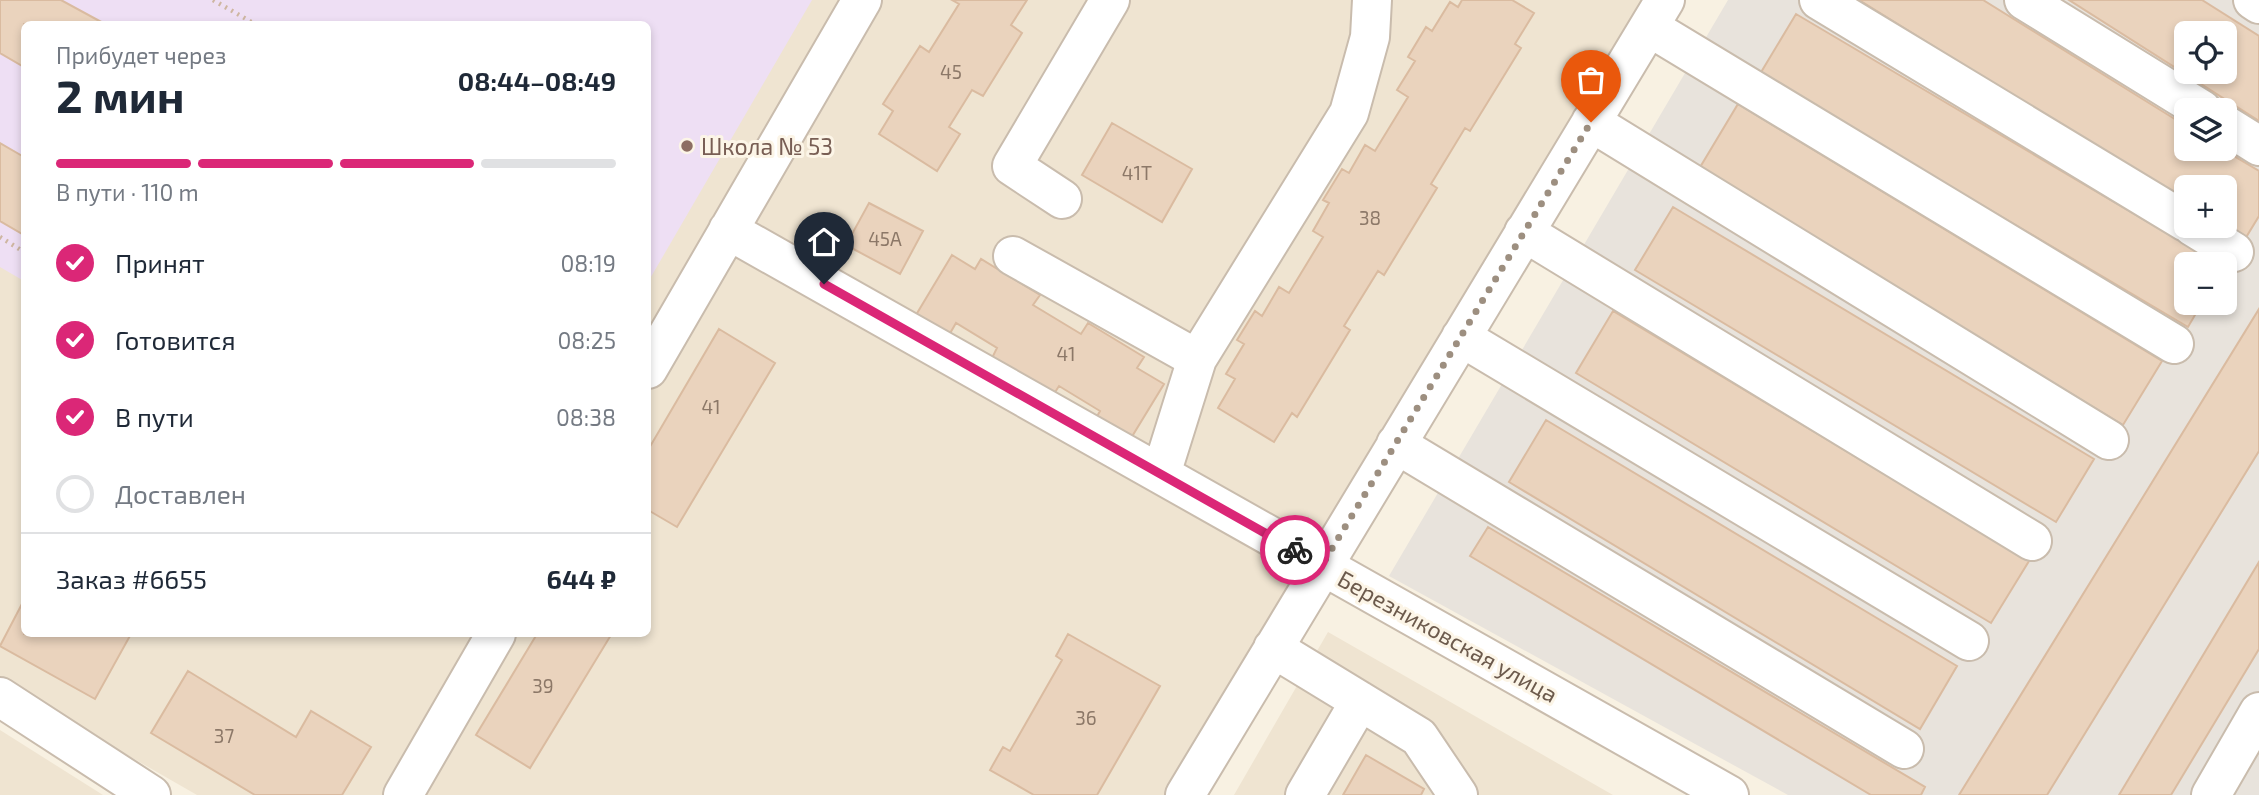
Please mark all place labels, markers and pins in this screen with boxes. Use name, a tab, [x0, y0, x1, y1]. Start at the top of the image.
pin	[1561, 50, 1621, 122]
place label: Школа № 53	[701, 132, 833, 160]
marker: Школа № 53	[679, 138, 695, 154]
pin	[794, 212, 854, 284]

